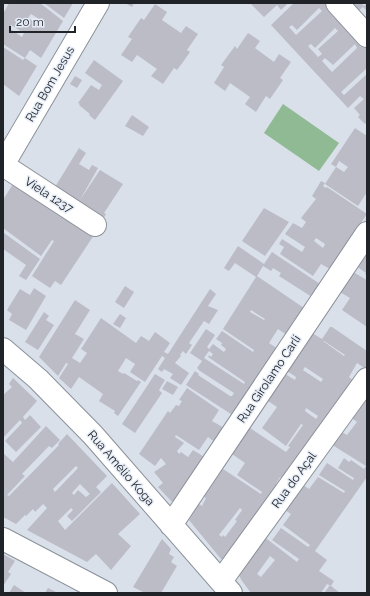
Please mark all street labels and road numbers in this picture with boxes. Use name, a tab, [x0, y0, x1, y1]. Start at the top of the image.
street label: Rua Bom Jesus	[23, 44, 77, 124]
street label: Viela 1237	[22, 174, 76, 216]
street label: Rua Girolamo Carli	[234, 332, 304, 426]
street label: Rua Amélio Koga	[85, 428, 157, 508]
street label: Rua do Açal	[269, 449, 320, 511]

